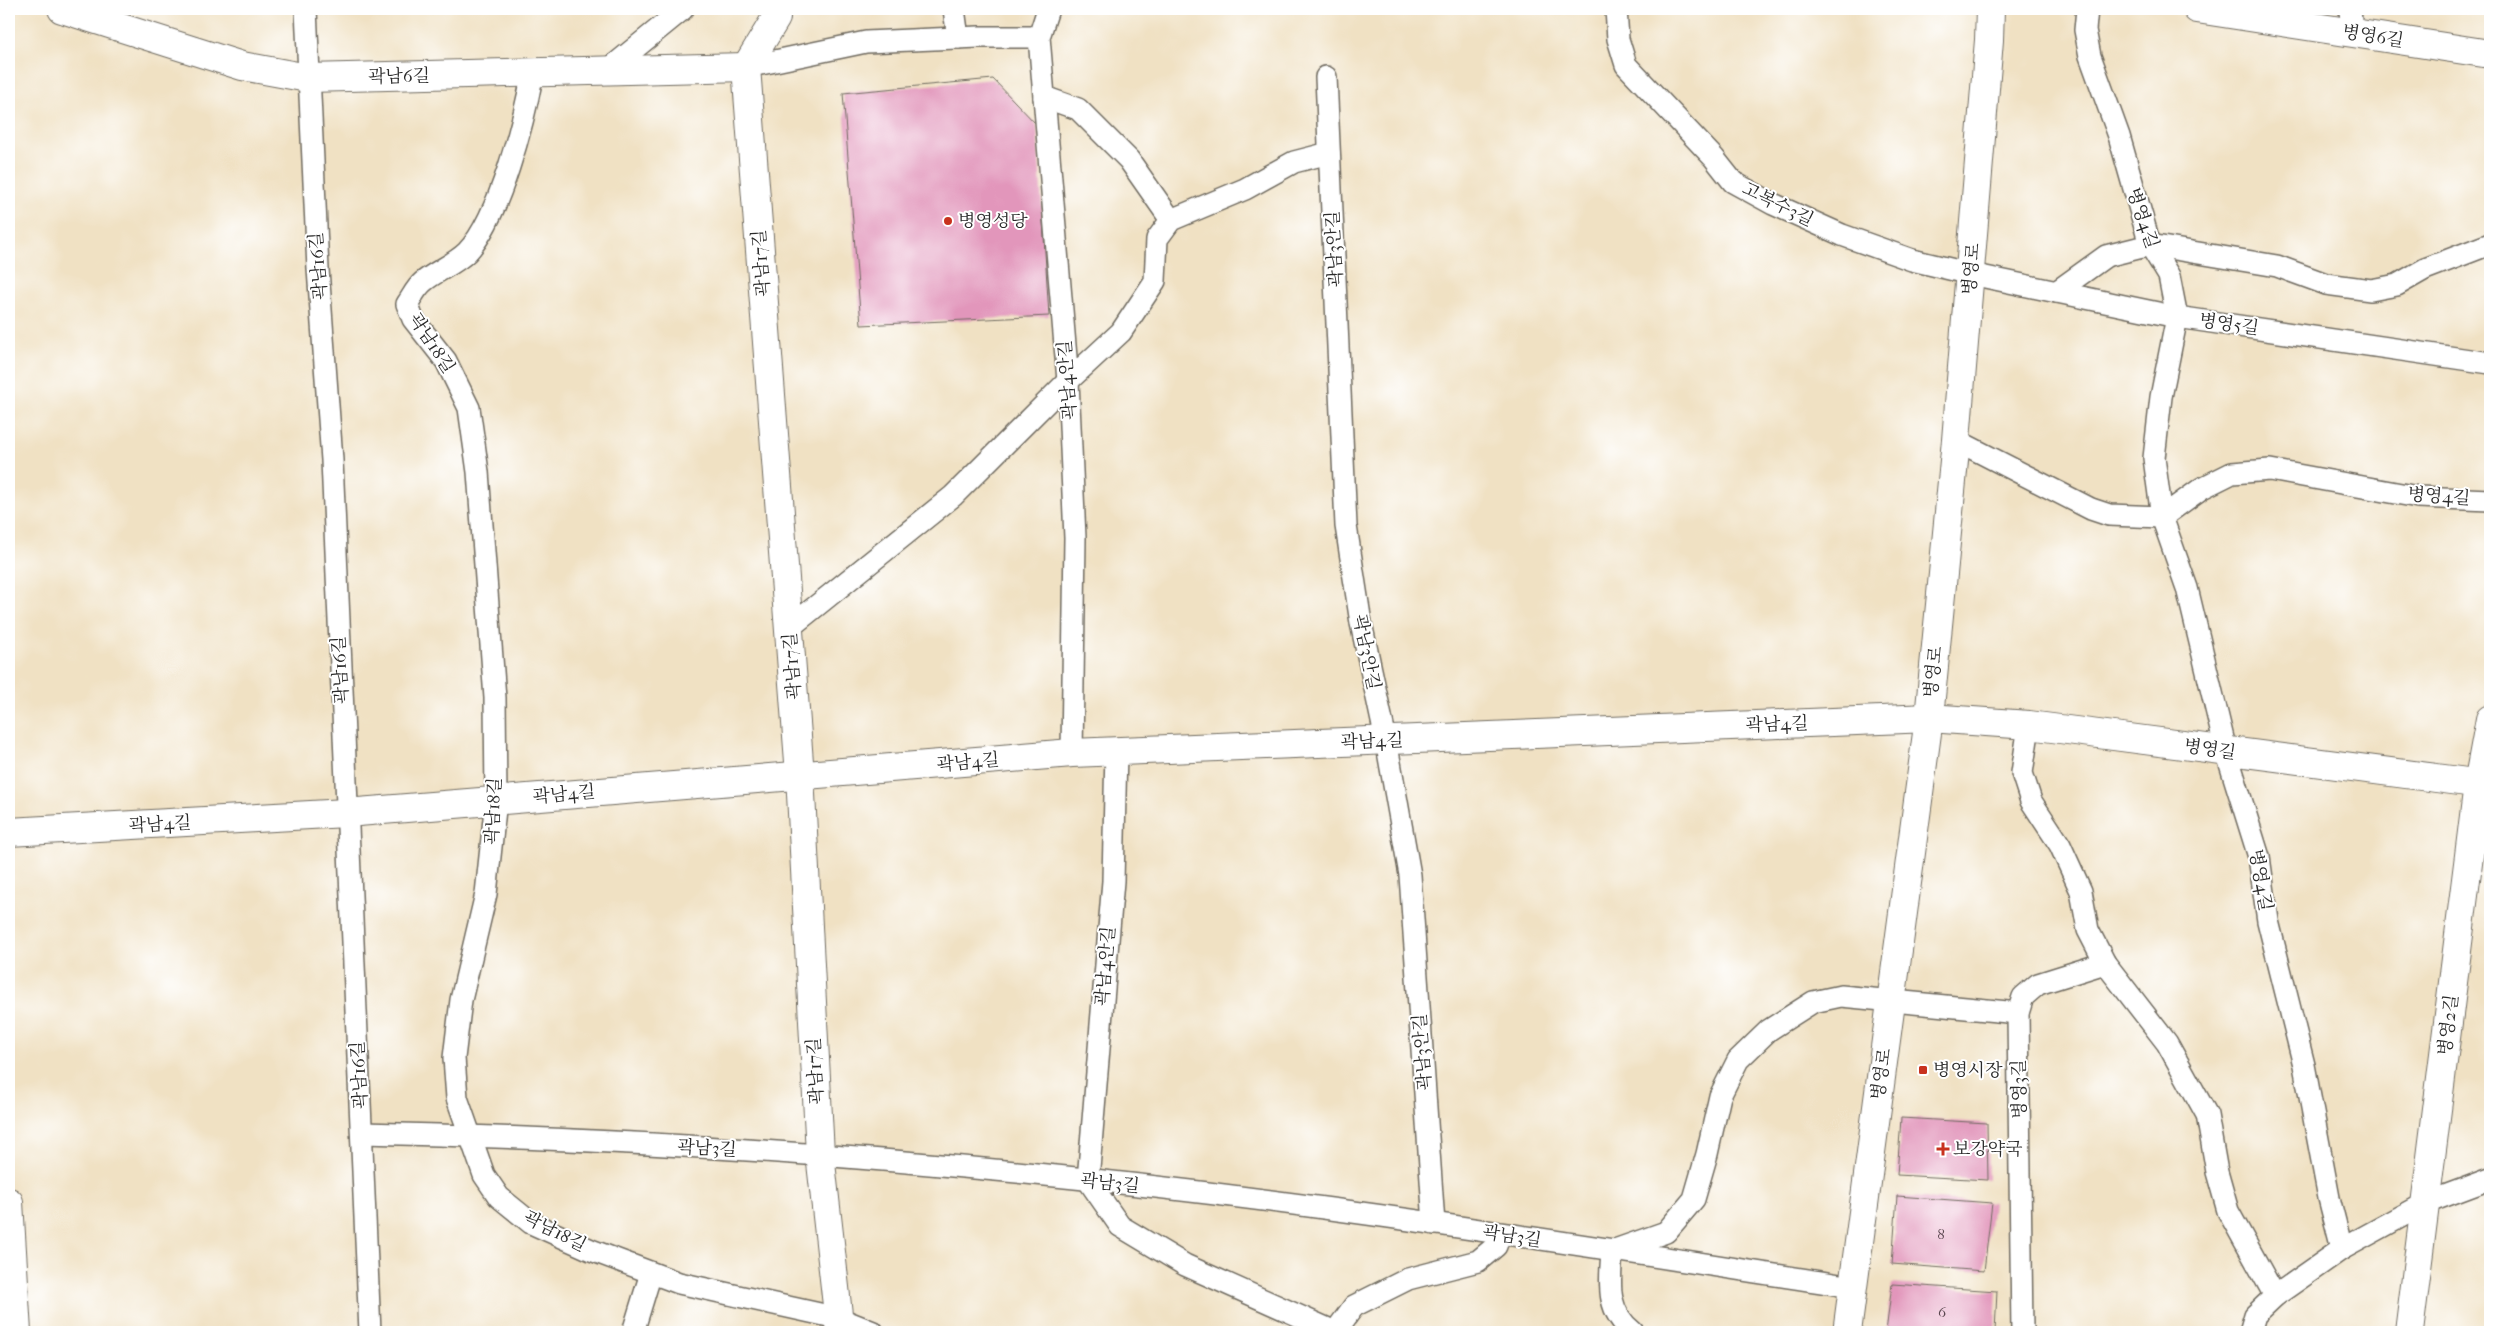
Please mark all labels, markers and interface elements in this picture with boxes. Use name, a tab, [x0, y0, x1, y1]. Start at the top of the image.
street label: 병영6길	[2341, 21, 2405, 52]
street label: 곽남6길	[368, 65, 430, 88]
street label: 고복수3길	[1739, 178, 1817, 231]
street label: 병영4길	[2122, 185, 2163, 251]
street label: 곽남3안길	[1322, 210, 1347, 288]
place label: 병영성당	[958, 211, 1028, 232]
marker: 병영성당	[942, 215, 954, 227]
street label: 곽남17길	[749, 229, 774, 297]
street label: 곽남16길	[306, 231, 331, 301]
street label: 병영로	[1959, 242, 1984, 296]
street label: 곽남18길	[404, 309, 459, 377]
street label: 병영5길	[2198, 310, 2260, 339]
street label: 곽남4안길	[1054, 339, 1081, 421]
street label: 병영4길	[2407, 484, 2471, 509]
street label: 곽남3안길	[1349, 612, 1384, 692]
street label: 곽남17길	[780, 632, 805, 700]
street label: 곽남16길	[328, 635, 353, 705]
street label: 병영로	[1920, 645, 1947, 699]
street label: 곽남4길	[1745, 713, 1809, 736]
street label: 곽남4길	[1340, 730, 1404, 753]
street label: 병영길	[2183, 735, 2237, 764]
street label: 곽남4길	[936, 749, 1000, 776]
street label: 곽남18길	[481, 777, 506, 845]
street label: 곽남4길	[532, 781, 596, 808]
street label: 곽남4길	[128, 812, 192, 837]
street label: 병영4길	[2245, 847, 2276, 913]
street label: 곽남4안길	[1092, 925, 1119, 1007]
street label: 병영2길	[2434, 993, 2463, 1057]
street label: 곽남3안길	[1409, 1013, 1436, 1091]
street label: 곽남17길	[803, 1037, 828, 1105]
street label: 곽남16길	[347, 1040, 372, 1110]
street label: 병영로	[1867, 1047, 1896, 1101]
street label: 병영3길	[2008, 1059, 2031, 1119]
place label: 병영시장	[1933, 1060, 2003, 1081]
marker: 병영시장	[1917, 1064, 1929, 1076]
street label: 곽남3길	[677, 1136, 737, 1161]
place label: 보강약국	[1953, 1139, 2023, 1160]
marker: 보강약국	[1937, 1143, 1949, 1155]
street label: 곽남3길	[1079, 1170, 1141, 1197]
street label: 곽남18길	[520, 1207, 590, 1256]
street label: 곽남3길	[1481, 1221, 1543, 1252]
house number: 8	[1937, 1225, 1945, 1243]
house number: 6	[1938, 1303, 1947, 1321]

